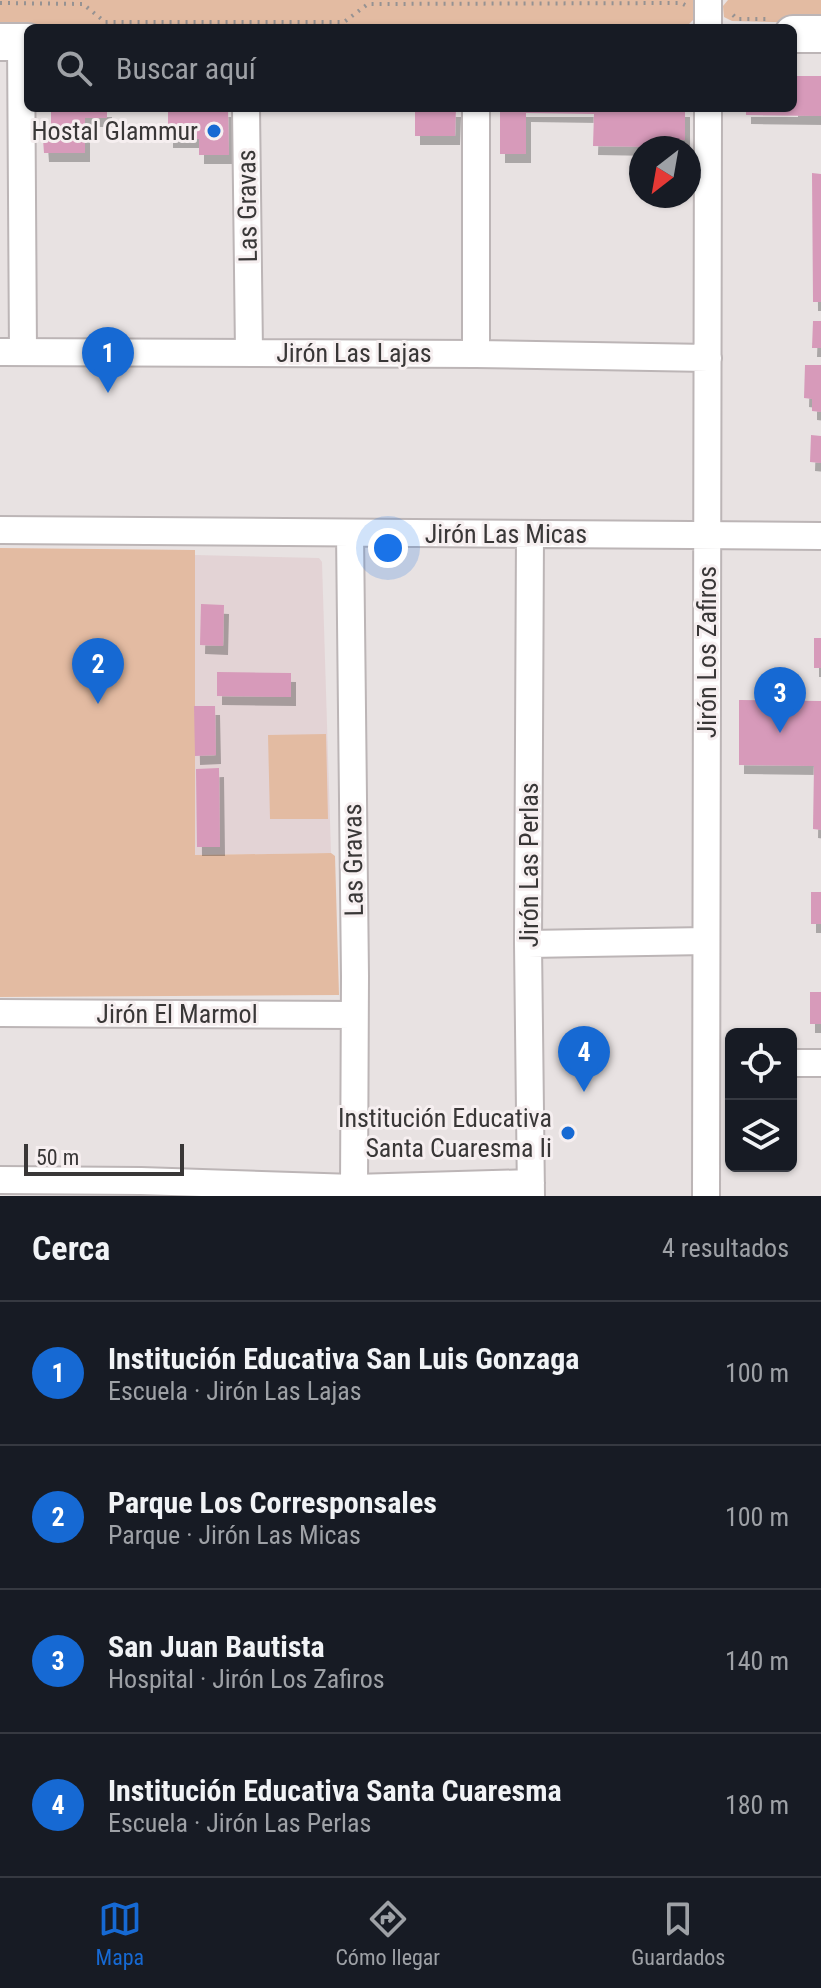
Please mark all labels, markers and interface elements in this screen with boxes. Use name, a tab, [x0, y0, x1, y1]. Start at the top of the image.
search box	[24, 24, 797, 112]
icon: search	[52, 46, 96, 90]
text: Buscar aquí	[116, 51, 256, 86]
place label: Hostal Glammur	[31, 116, 198, 146]
marker: Hostal Glammur	[205, 122, 223, 140]
north arrow	[629, 136, 701, 208]
street label: Las Gravas	[231, 149, 263, 263]
pin: 1	[82, 327, 134, 393]
street label: Jirón Las Lajas	[276, 338, 432, 368]
street label: Jirón Las Micas	[425, 519, 587, 549]
your location	[368, 528, 408, 568]
street label: Jirón Los Zafiros	[692, 566, 722, 738]
pin: 2	[72, 638, 124, 704]
pin: 3	[754, 667, 806, 733]
street label: Jirón Las Perlas	[514, 782, 544, 948]
street label: Las Gravas	[337, 803, 369, 917]
street label: Jirón El Marmol	[96, 999, 258, 1029]
pin: 4	[558, 1026, 610, 1092]
map controls	[725, 1028, 797, 1172]
button: locate	[725, 1028, 797, 1100]
button: layers	[725, 1100, 797, 1172]
place label: Institución Educativa Santa Cuaresma Ii	[338, 1103, 552, 1163]
marker: Institución Educativa Santa Cuaresma Ii	[559, 1124, 577, 1142]
scale bar	[24, 1140, 184, 1176]
text: 50 m	[36, 1145, 79, 1170]
text: Cerca	[32, 1228, 110, 1268]
text: 4 resultados	[662, 1233, 789, 1263]
text: Institución Educativa San Luis Gonzaga	[108, 1341, 579, 1376]
text: 1	[51, 1358, 65, 1388]
text: 100 m	[725, 1358, 789, 1388]
text: Escuela · Jirón Las Lajas	[108, 1376, 362, 1406]
text: Parque Los Corresponsales	[108, 1485, 437, 1520]
text: 2	[51, 1502, 65, 1532]
text: 100 m	[725, 1502, 789, 1532]
text: Parque · Jirón Las Micas	[108, 1520, 361, 1550]
text: San Juan Bautista	[108, 1629, 325, 1664]
text: 3	[51, 1646, 65, 1676]
text: 140 m	[725, 1646, 789, 1676]
text: Hospital · Jirón Los Zafiros	[108, 1664, 385, 1694]
text: Institución Educativa Santa Cuaresma	[108, 1773, 562, 1808]
text: 4	[51, 1790, 65, 1820]
text: 180 m	[725, 1790, 789, 1820]
text: Escuela · Jirón Las Perlas	[108, 1808, 371, 1838]
tab: Mapa	[96, 1897, 144, 1970]
tab: Cómo llegar	[335, 1897, 440, 1970]
tab: Guardados	[631, 1897, 725, 1970]

